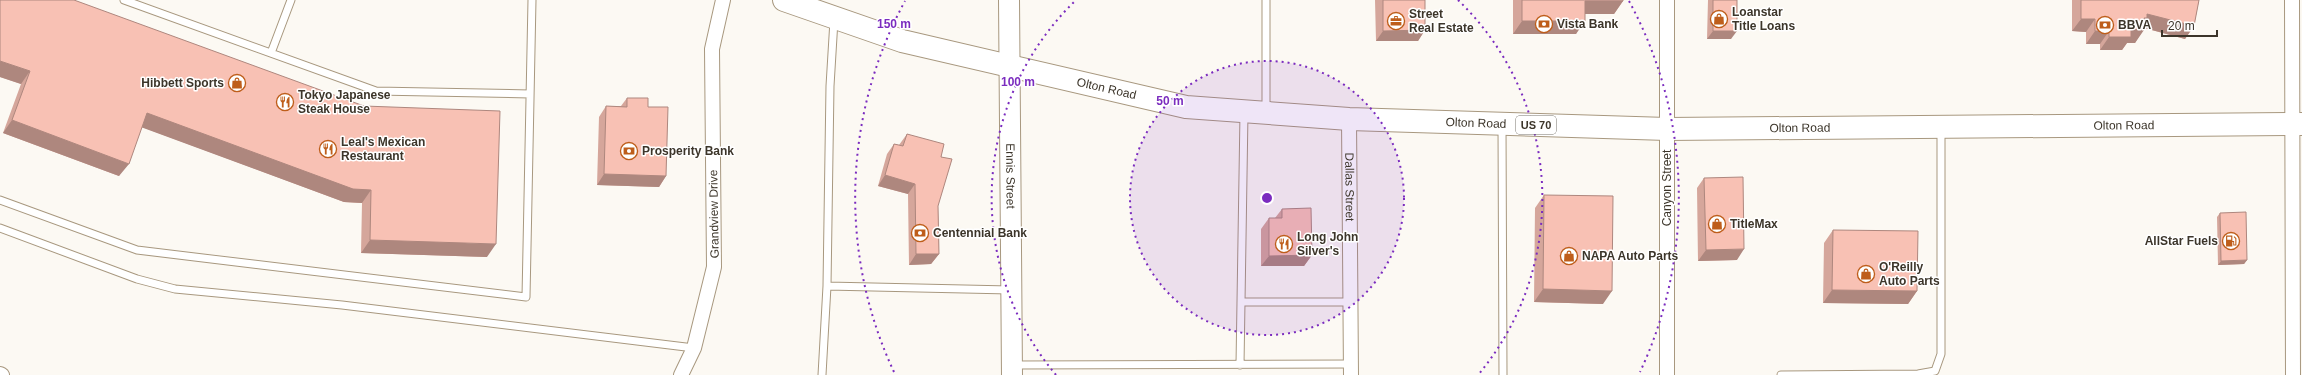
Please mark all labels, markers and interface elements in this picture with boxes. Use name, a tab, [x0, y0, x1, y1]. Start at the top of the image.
place label: Loanstar Title Loans	[1732, 5, 1795, 33]
place label: Street Real Estate	[1409, 7, 1474, 35]
shop icon: Loanstar Title Loans	[1709, 9, 1729, 29]
office icon: Street Real Estate	[1386, 11, 1406, 31]
scale bar	[2162, 12, 2217, 38]
bank icon: Vista Bank	[1534, 14, 1554, 34]
bank icon: BBVA	[2095, 15, 2115, 35]
text: 150 m	[877, 17, 911, 31]
place label: Vista Bank	[1557, 17, 1618, 31]
place label: BBVA	[2118, 18, 2151, 32]
text: 20 m	[2168, 19, 2195, 33]
shop icon: Hibbett Sports	[227, 73, 247, 93]
text: 100 m	[1001, 75, 1035, 89]
street label: Olton Road	[1075, 75, 1138, 102]
place label: Hibbett Sports	[141, 76, 224, 90]
place label: Tokyo Japanese Steak House	[298, 88, 391, 116]
restaurant icon: Tokyo Japanese Steak House	[275, 92, 295, 112]
text: 50 m	[1156, 94, 1184, 108]
street label: Olton Road	[1445, 115, 1507, 131]
road number: US 70	[1516, 116, 1556, 134]
street label: Olton Road	[2093, 118, 2154, 133]
street label: Olton Road	[1769, 121, 1830, 135]
place label: Leal's Mexican Restaurant	[341, 135, 425, 163]
restaurant icon: Leal's Mexican Restaurant	[318, 139, 338, 159]
bank icon: Prosperity Bank	[619, 141, 639, 161]
street label: Ennis Street	[1003, 143, 1018, 209]
place label: Prosperity Bank	[642, 144, 734, 158]
street label: Canyon Street	[1660, 149, 1674, 226]
street label: Dallas Street	[1342, 153, 1357, 222]
street label: Grandview Drive	[706, 169, 722, 258]
centre of rings	[1260, 191, 1274, 205]
shop icon: TitleMax	[1707, 214, 1727, 234]
place label: TitleMax	[1730, 217, 1778, 231]
bank icon: Centennial Bank	[910, 223, 930, 243]
place label: Centennial Bank	[933, 226, 1027, 240]
place label: Long John Silver's	[1297, 230, 1358, 258]
fuel station icon: AllStar Fuels	[2221, 231, 2241, 251]
restaurant icon: Long John Silver's	[1274, 234, 1294, 254]
place label: AllStar Fuels	[2145, 234, 2218, 248]
shop icon: NAPA Auto Parts	[1559, 246, 1579, 266]
place label: NAPA Auto Parts	[1582, 249, 1679, 263]
place label: O'Reilly Auto Parts	[1879, 260, 1940, 288]
shop icon: O'Reilly Auto Parts	[1856, 264, 1876, 284]

